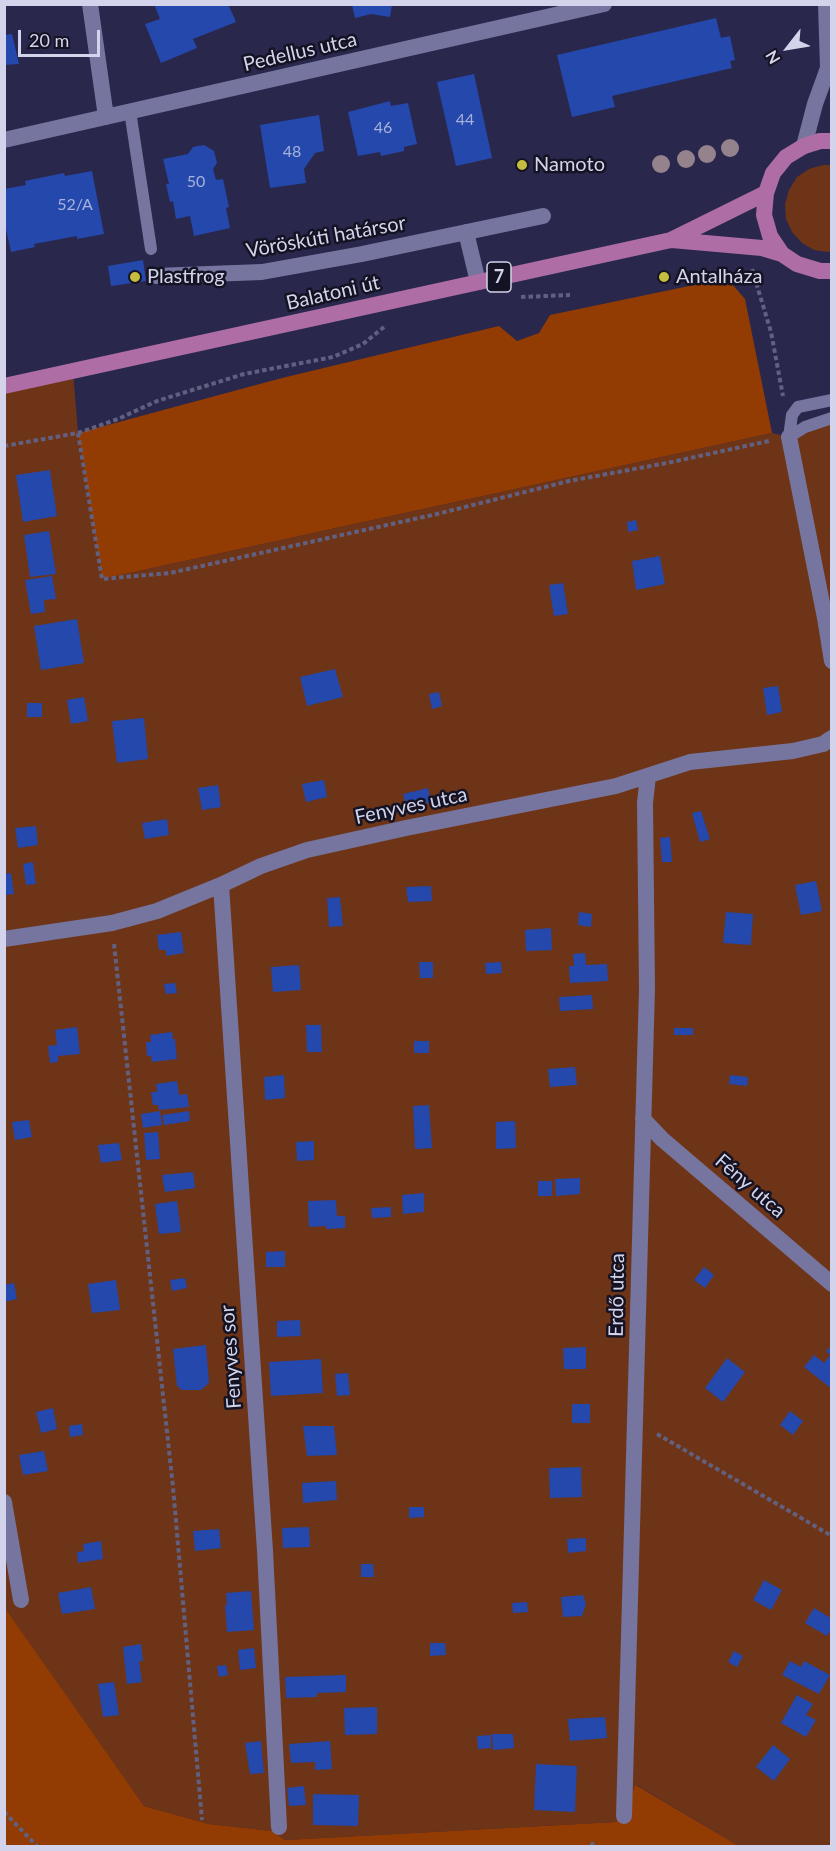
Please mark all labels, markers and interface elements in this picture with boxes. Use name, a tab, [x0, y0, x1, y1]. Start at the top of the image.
scale bar	[21, 18, 104, 56]
north arrow	[758, 18, 818, 78]
street label: Pedellus utca	[241, 27, 359, 77]
text: 20 m	[29, 29, 69, 51]
text: N	[761, 47, 783, 68]
house number: 44	[456, 110, 474, 130]
house number: 46	[374, 118, 392, 138]
house number: 48	[283, 142, 301, 162]
place label: Namoto	[534, 153, 605, 177]
marker: Namoto	[515, 158, 529, 172]
house number: 50	[187, 172, 205, 192]
house number: 52/A	[57, 195, 93, 215]
street label: Vöröskúti határsor	[244, 211, 408, 263]
road number: 7	[487, 262, 511, 292]
place label: Plastfrog	[147, 265, 225, 289]
place label: Antalháza	[676, 265, 762, 289]
marker: Plastfrog	[128, 270, 142, 284]
marker: Antalháza	[657, 270, 671, 284]
street label: Balatoni út	[284, 271, 382, 315]
street label: Fenyves utca	[353, 782, 469, 830]
street label: Fény utca	[710, 1149, 790, 1223]
street label: Erdő utca	[604, 1253, 630, 1337]
street label: Fenyves sor	[215, 1304, 247, 1410]

